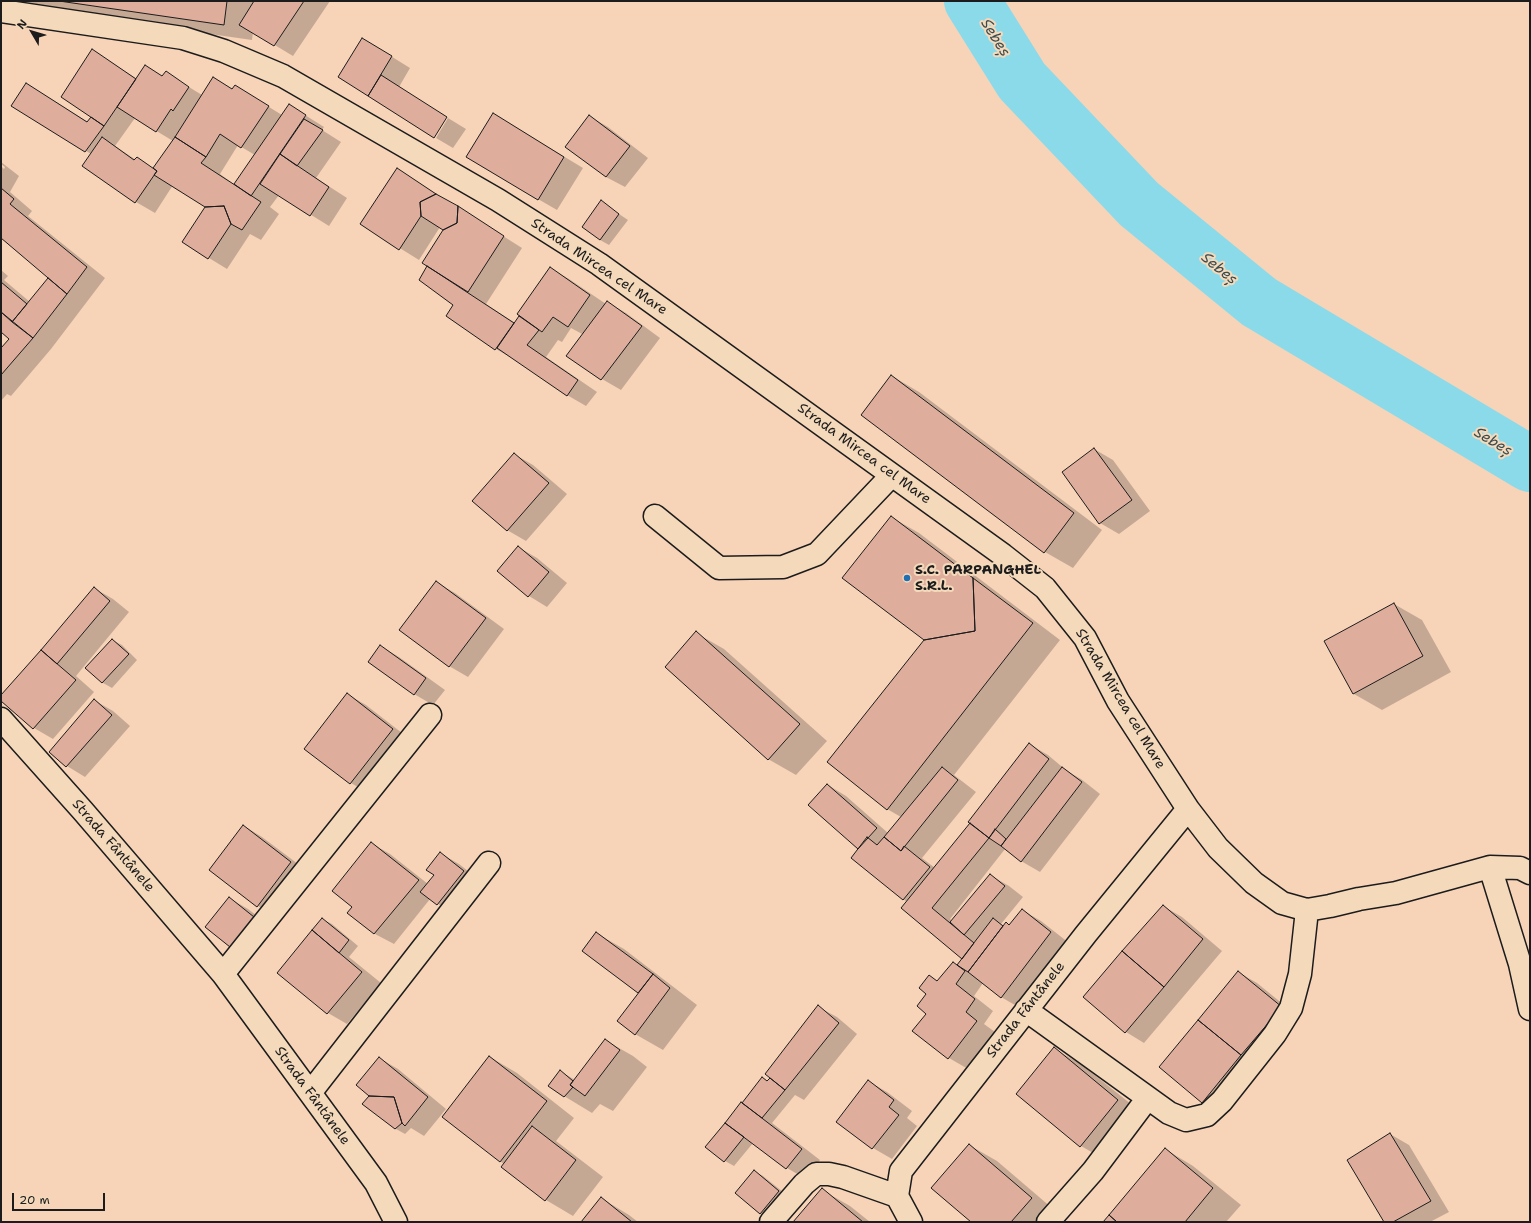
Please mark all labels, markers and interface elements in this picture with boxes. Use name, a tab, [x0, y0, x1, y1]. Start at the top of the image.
north arrow	[12, 12, 52, 52]
text: N	[14, 16, 31, 32]
water label: Sebeș	[976, 16, 1014, 60]
street label: Strada Mircea cel Mare	[528, 215, 670, 319]
water label: Sebeș	[1197, 249, 1241, 289]
street label: Strada Mircea cel Mare	[794, 400, 934, 508]
water label: Sebeș	[1471, 424, 1515, 460]
place label: S.C. PARPANGHEL S.R.L.	[915, 562, 1041, 594]
marker: S.C. PARPANGHEL S.R.L.	[902, 573, 912, 583]
street label: Strada Mircea cel Mare	[1071, 626, 1169, 772]
street label: Strada Fântânele	[68, 796, 158, 896]
street label: Strada Fântânele	[983, 959, 1069, 1061]
street label: Strada Fântânele	[271, 1044, 353, 1148]
scale bar	[14, 1185, 107, 1211]
text: 20 m	[19, 1192, 50, 1208]

